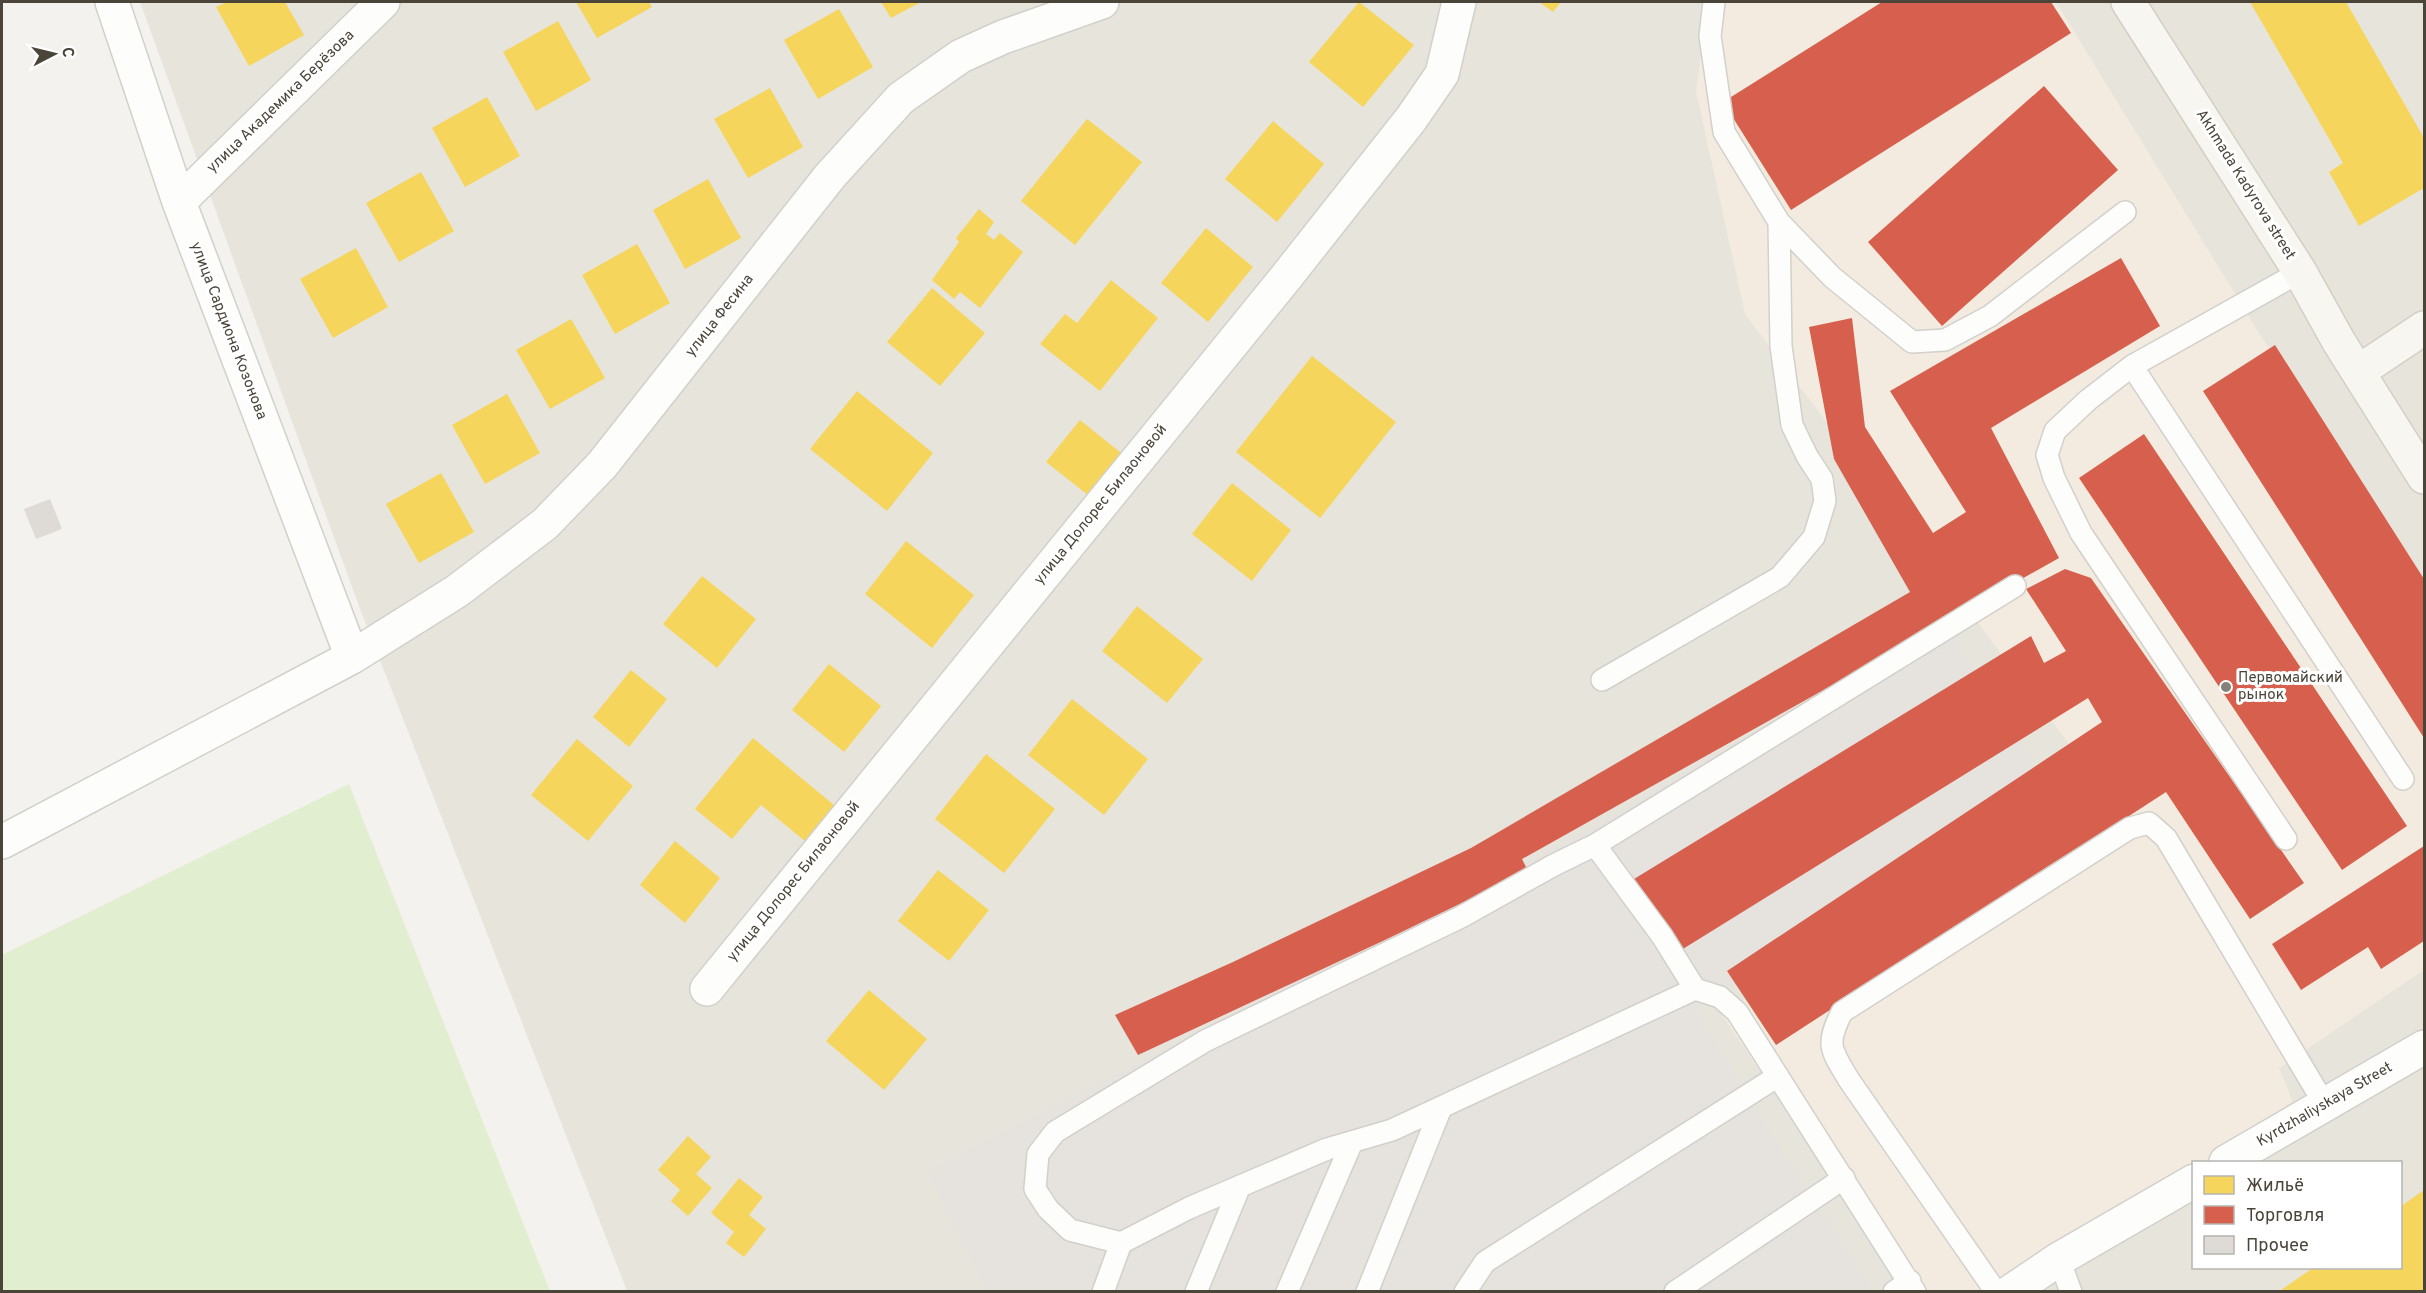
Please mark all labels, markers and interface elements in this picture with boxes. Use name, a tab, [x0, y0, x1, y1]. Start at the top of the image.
north arrow	[24, 24, 84, 84]
street label: улица Академика Берёзова	[203, 26, 359, 178]
text: С	[56, 46, 77, 59]
street label: Akhmada Kadyrova street	[2191, 106, 2299, 264]
street label: улица Сардиона Козонова	[185, 239, 271, 423]
street label: улица Фесина	[682, 271, 758, 361]
street label: улица Долорес Билаоновой	[1030, 421, 1172, 589]
place label: Первомайский рынок	[2238, 669, 2343, 705]
marker: Первомайский рынок	[2219, 680, 2233, 694]
street label: улица Долорес Билаоновой	[723, 798, 865, 966]
street label: Kyrdzhaliyskaya Street	[2254, 1058, 2396, 1152]
legend	[2192, 1161, 2402, 1269]
text: Жильё	[2246, 1175, 2304, 1198]
text: Торговля	[2246, 1205, 2324, 1228]
text: Прочее	[2246, 1235, 2309, 1258]

